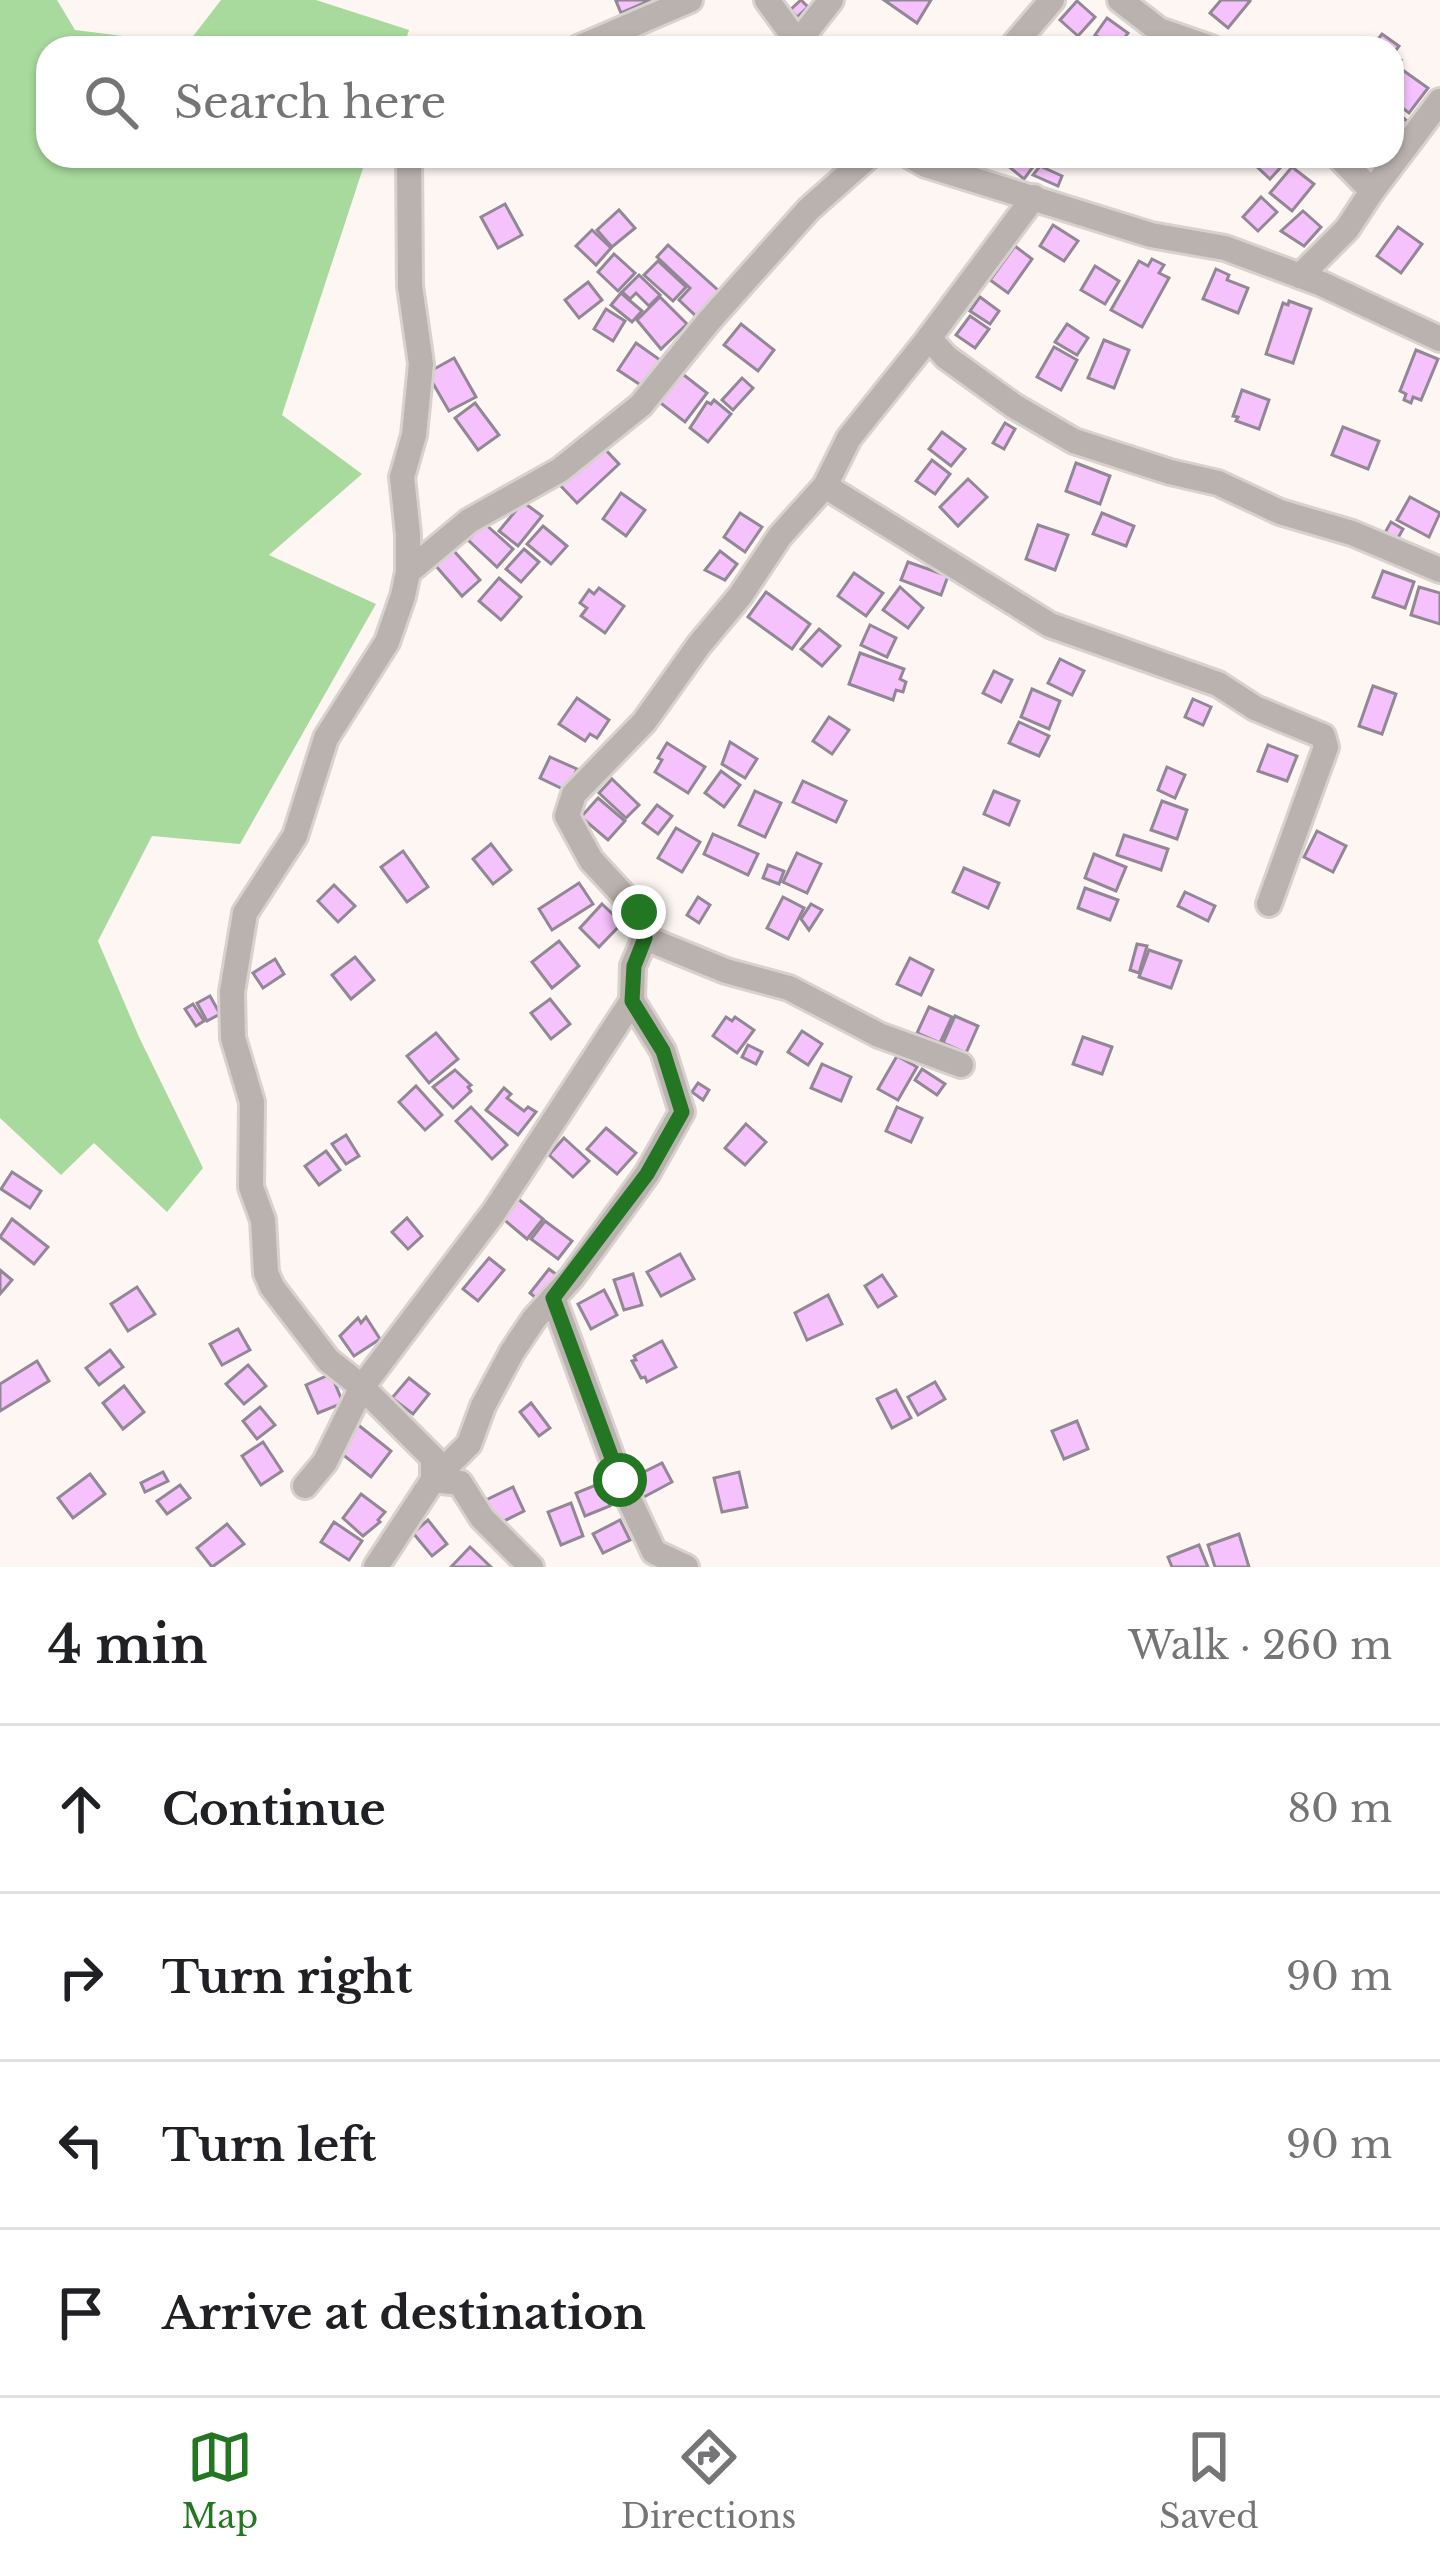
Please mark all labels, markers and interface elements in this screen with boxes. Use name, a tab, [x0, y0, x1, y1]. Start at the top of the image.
search box	[36, 36, 1404, 168]
icon: search	[78, 69, 144, 135]
text: Search here	[174, 74, 446, 130]
route end	[612, 885, 666, 939]
route start	[593, 1453, 647, 1507]
text: 4 min	[48, 1614, 207, 1677]
text: Walk · 260 m	[1128, 1621, 1392, 1670]
icon: ahead	[48, 1776, 114, 1842]
text: Continue	[162, 1781, 386, 1837]
text: 80 m	[1287, 1784, 1392, 1833]
icon: right	[48, 1944, 114, 2010]
text: Turn right	[162, 1949, 412, 2005]
text: 90 m	[1286, 1952, 1392, 2001]
icon: left	[48, 2112, 114, 2178]
text: Turn left	[162, 2117, 376, 2173]
text: 90 m	[1286, 2120, 1392, 2169]
icon: arrive	[48, 2280, 114, 2346]
text: Arrive at destination	[162, 2285, 646, 2341]
tab: Map	[181, 2424, 258, 2537]
tab: Directions	[621, 2424, 796, 2537]
tab: Saved	[1159, 2424, 1259, 2537]

